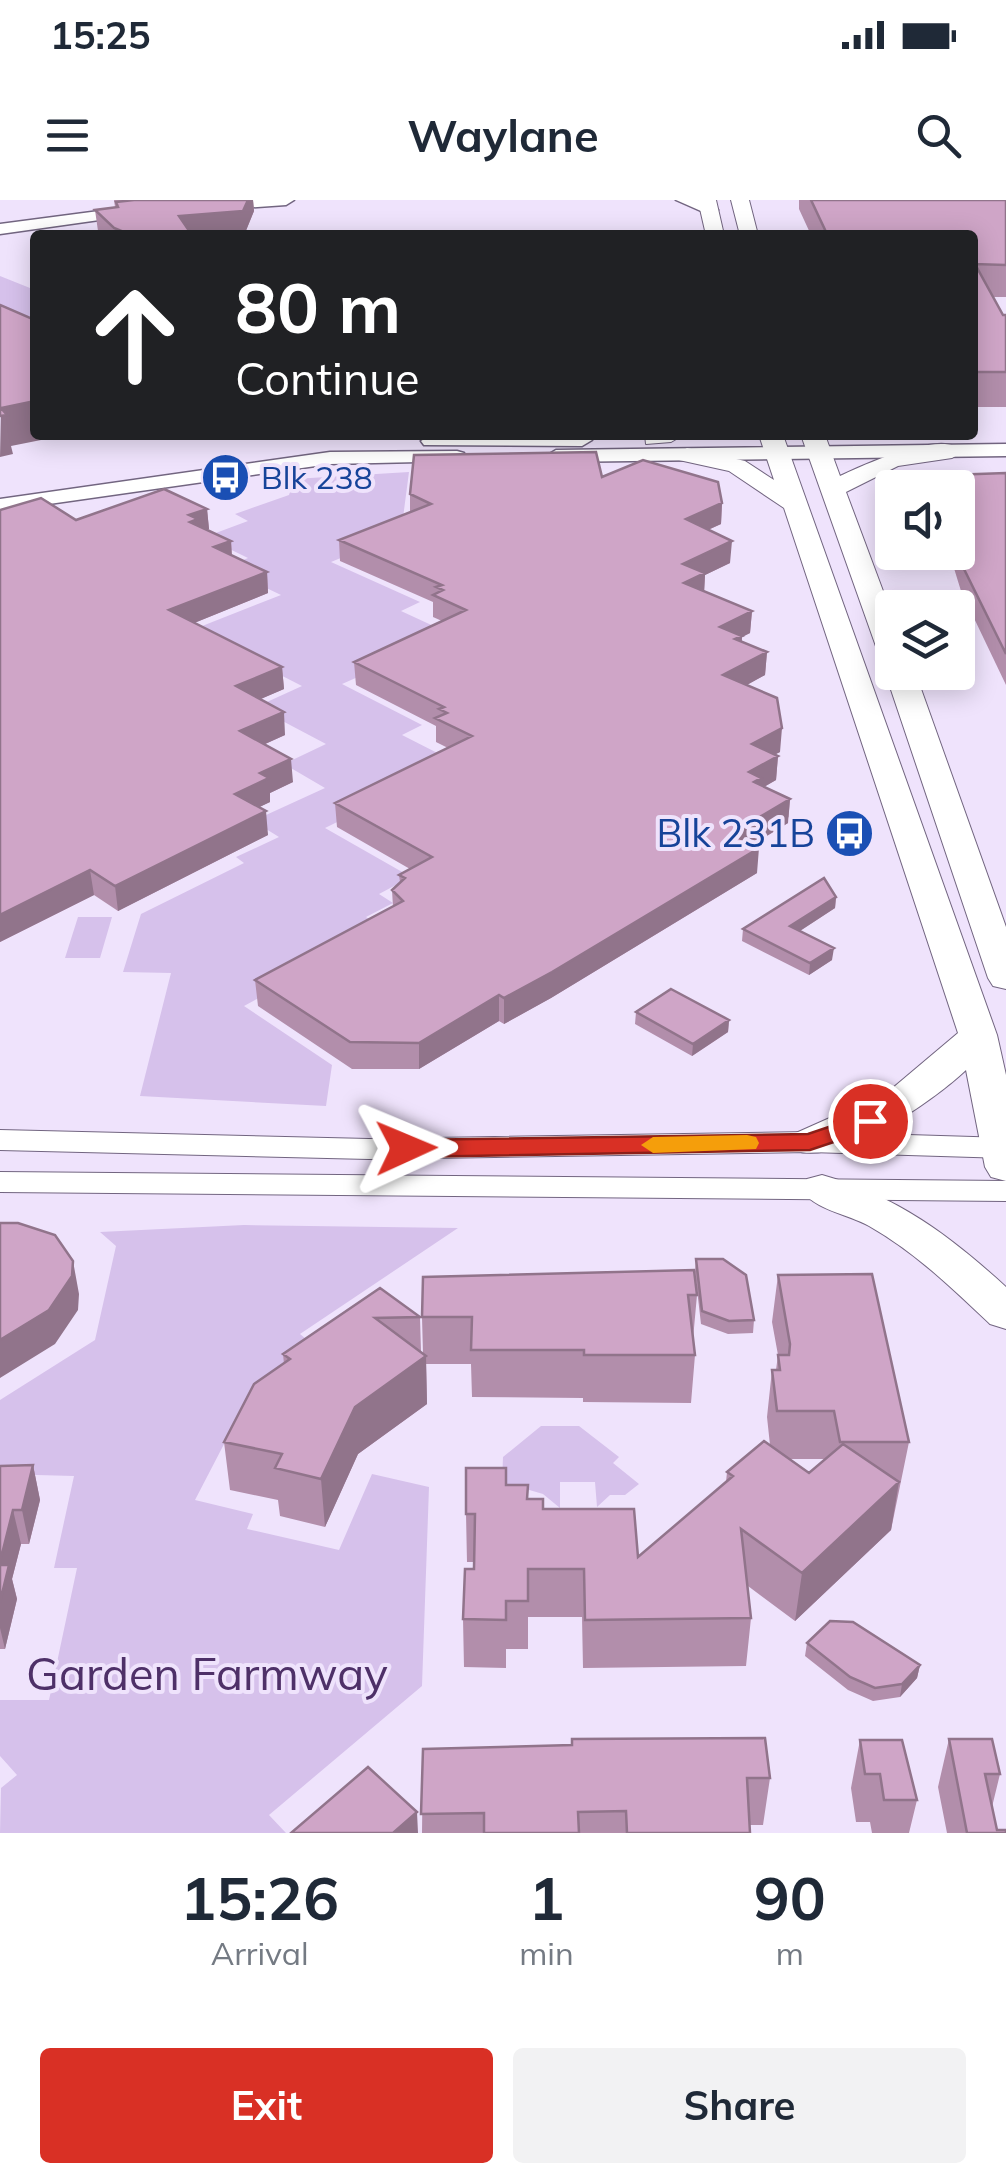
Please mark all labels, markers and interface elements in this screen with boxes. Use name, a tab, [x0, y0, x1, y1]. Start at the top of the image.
text: 15:25	[50, 11, 151, 59]
text: Waylane	[407, 107, 599, 163]
icon: menu	[40, 108, 95, 163]
icon: search	[911, 108, 966, 163]
text: 80 m	[235, 263, 401, 351]
icon: ahead	[70, 270, 200, 400]
text: Continue	[235, 350, 420, 406]
bus stop icon: Blk 238	[200, 451, 252, 503]
place label: Blk 238	[261, 457, 373, 497]
map controls	[875, 470, 975, 690]
button: sound	[875, 470, 975, 570]
button: layers	[875, 590, 975, 690]
bus stop icon: Blk 231B	[824, 807, 876, 859]
place label: Blk 231B	[656, 809, 815, 857]
pin	[828, 1079, 913, 1164]
icon: arrive	[843, 1094, 898, 1149]
position arrow	[354, 1096, 458, 1200]
park label: Garden Farmway	[26, 1645, 388, 1701]
text: 15:26	[180, 1860, 339, 1935]
text: 1	[528, 1860, 564, 1935]
text: 90	[754, 1860, 826, 1935]
text: Arrival	[211, 1933, 309, 1973]
text: min	[519, 1933, 574, 1973]
text: m	[776, 1933, 804, 1973]
button: Exit	[40, 2048, 493, 2163]
button: Share	[513, 2048, 966, 2163]

